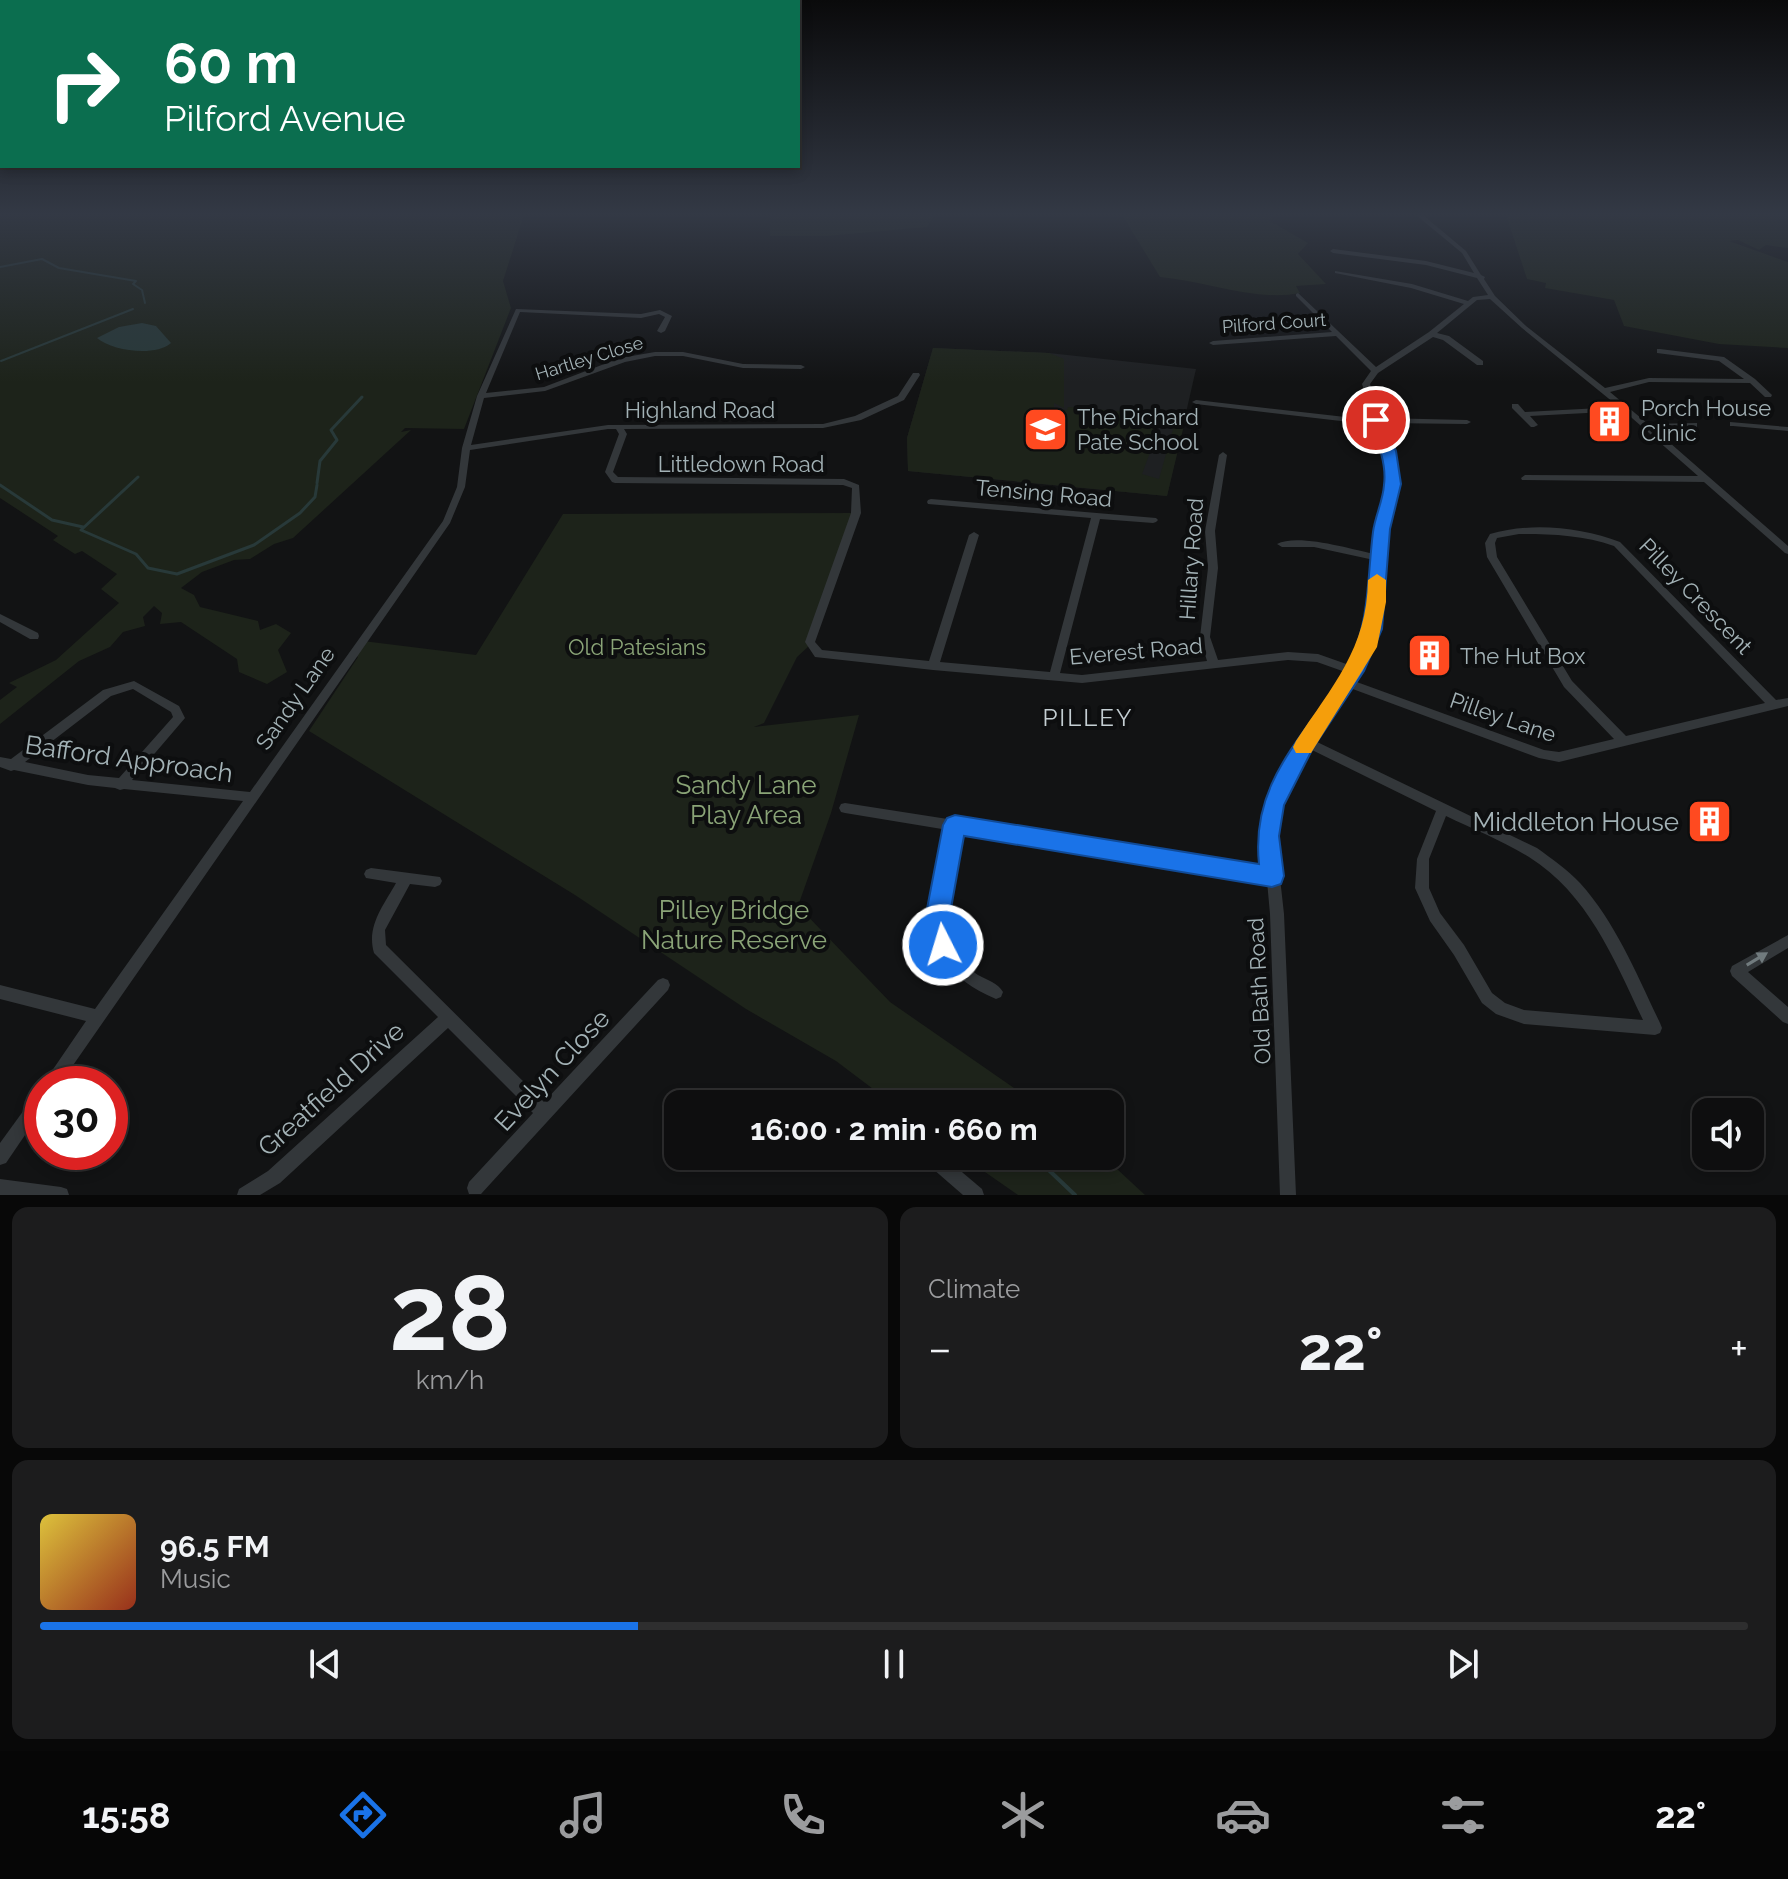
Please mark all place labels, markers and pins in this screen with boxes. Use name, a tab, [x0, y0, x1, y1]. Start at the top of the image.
pin	[1342, 386, 1410, 454]
place label: Porch House Clinic	[1641, 395, 1771, 446]
building icon: Porch House Clinic	[1586, 397, 1634, 445]
place label: The Richard Pate School	[1077, 404, 1199, 455]
school or university icon: The Richard Pate School	[1022, 406, 1070, 454]
building icon: The Hut Box	[1405, 632, 1453, 680]
place label: The Hut Box	[1460, 643, 1585, 669]
building icon: Middleton House	[1686, 798, 1734, 846]
place label: Middleton House	[1473, 807, 1679, 837]

